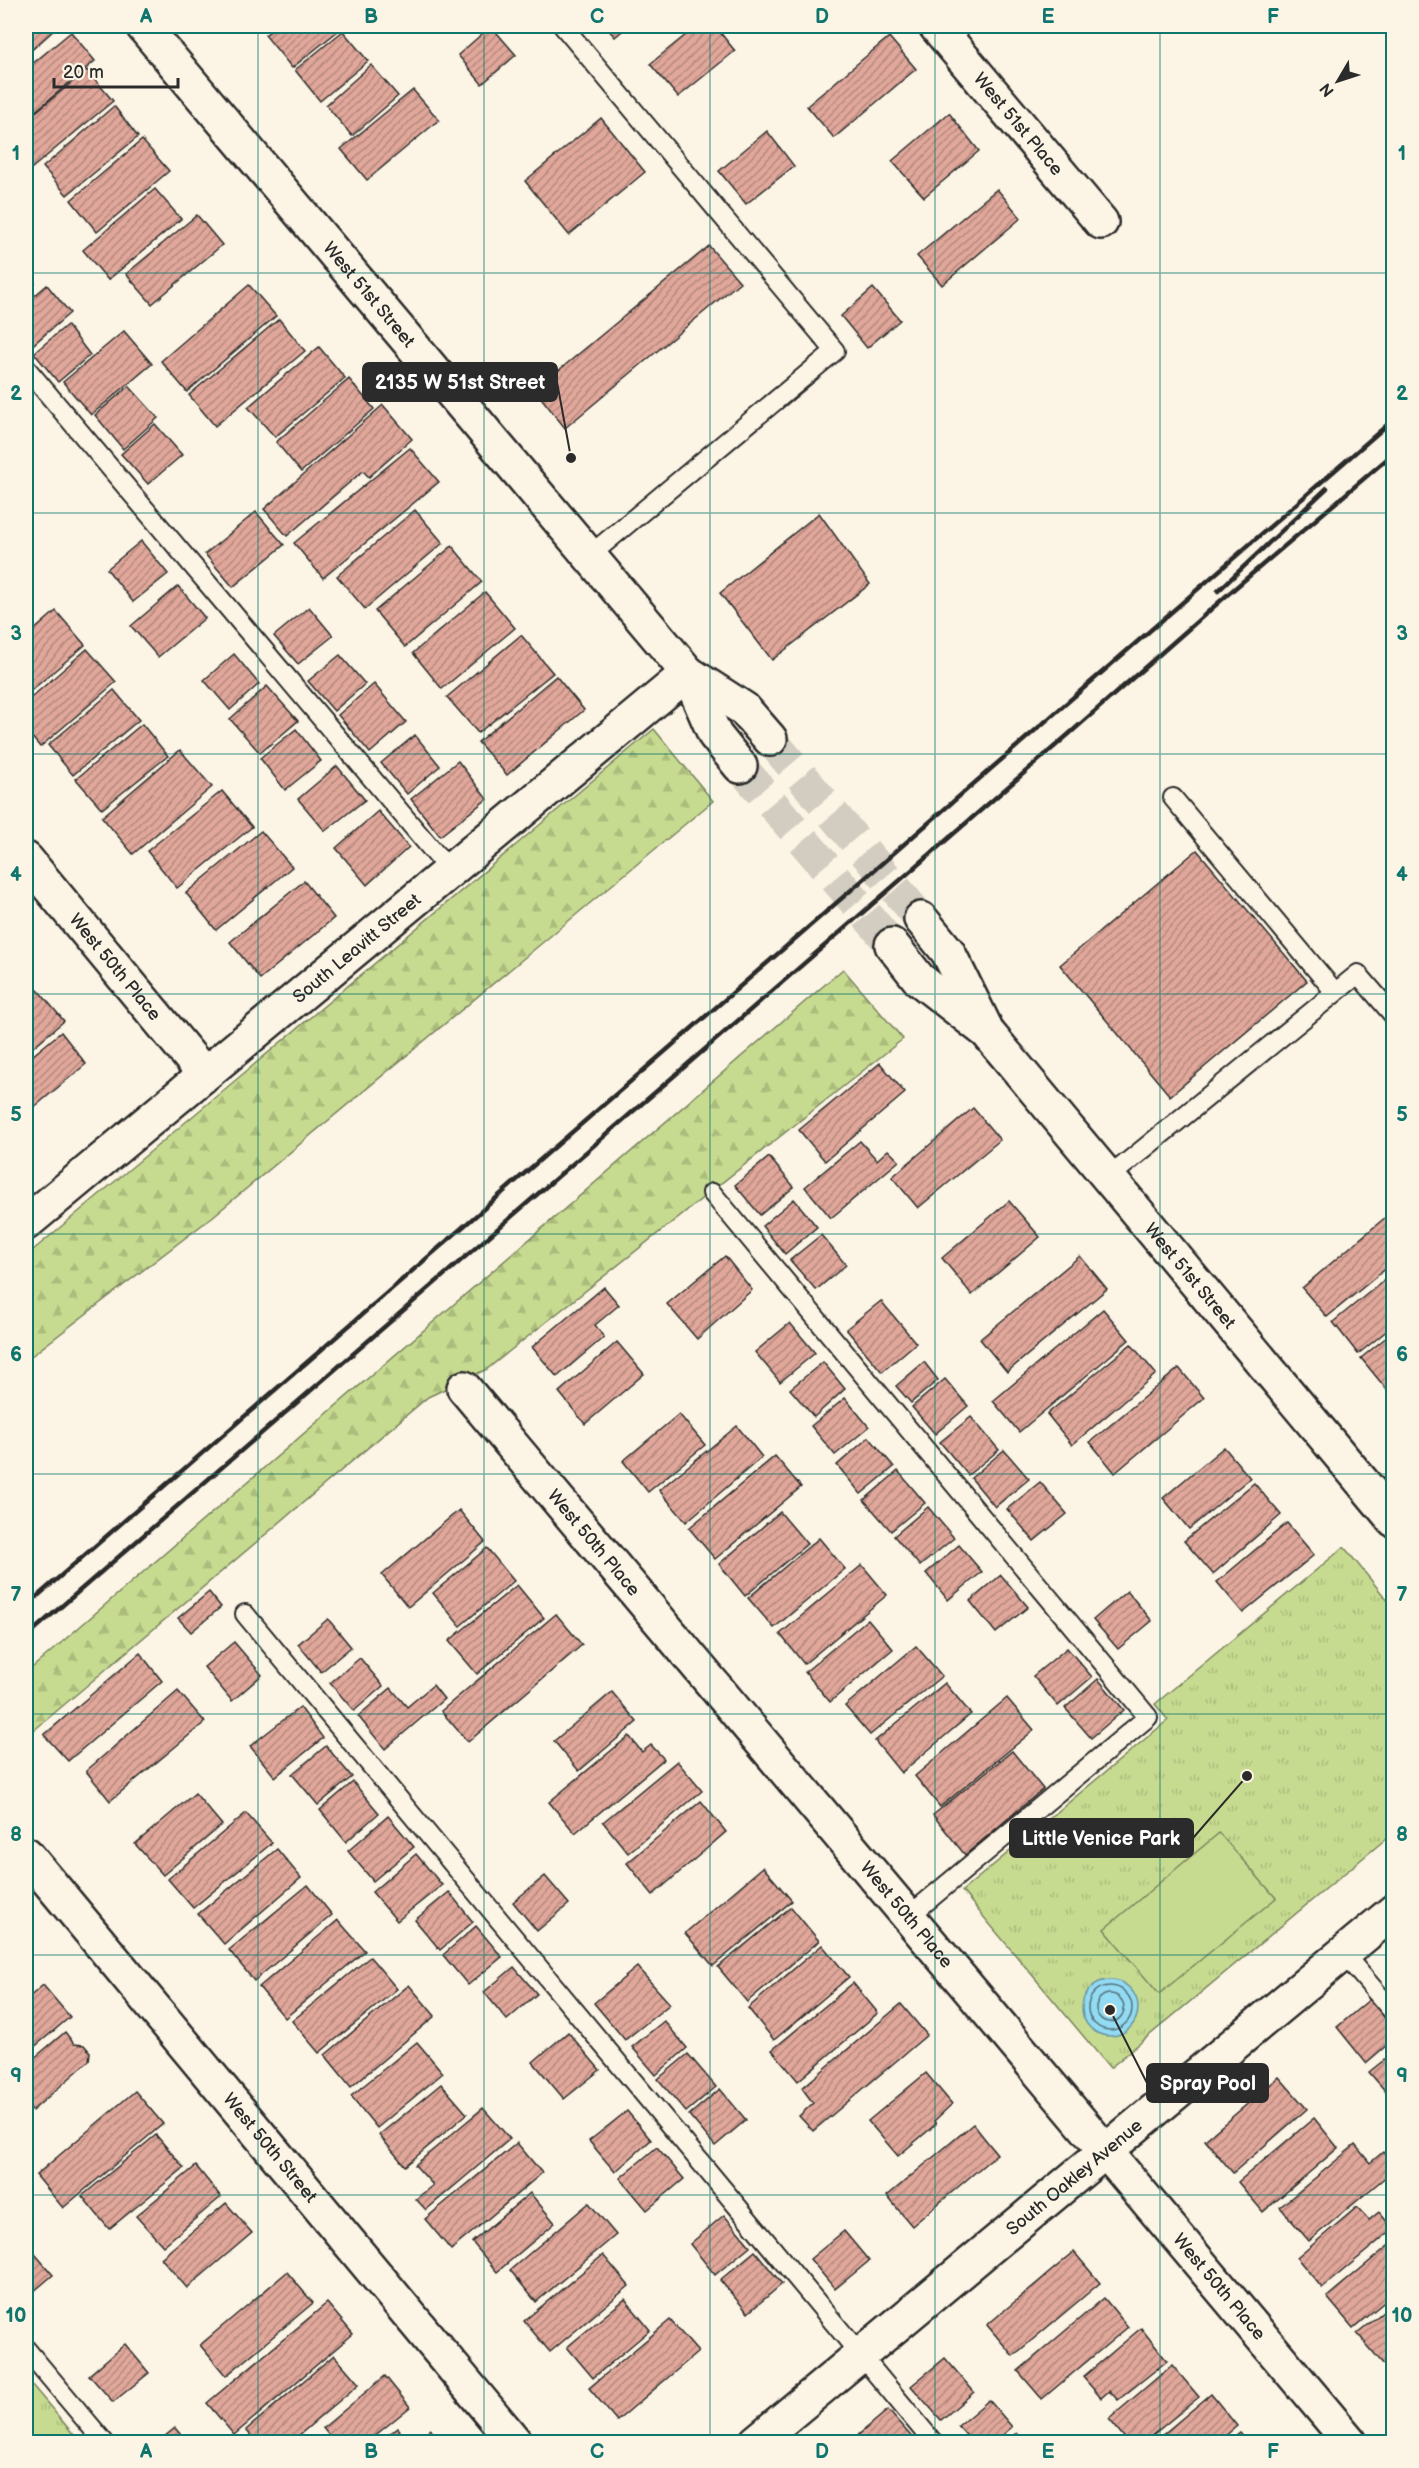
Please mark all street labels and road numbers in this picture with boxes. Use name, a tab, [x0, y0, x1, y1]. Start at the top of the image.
street label: West 51st Place	[969, 68, 1068, 180]
street label: West 51st Street	[319, 238, 420, 352]
street label: South Leavitt Street	[289, 889, 425, 1007]
street label: West 50th Place	[65, 909, 166, 1025]
street label: West 51st Street	[1140, 1219, 1241, 1333]
street label: West 50th Place	[543, 1485, 645, 1600]
street label: West 50th Place	[856, 1857, 958, 1972]
street label: West 50th Street	[219, 2089, 322, 2207]
street label: South Oakley Avenue	[1002, 2114, 1147, 2240]
street label: West 50th Place	[1169, 2229, 1270, 2344]

